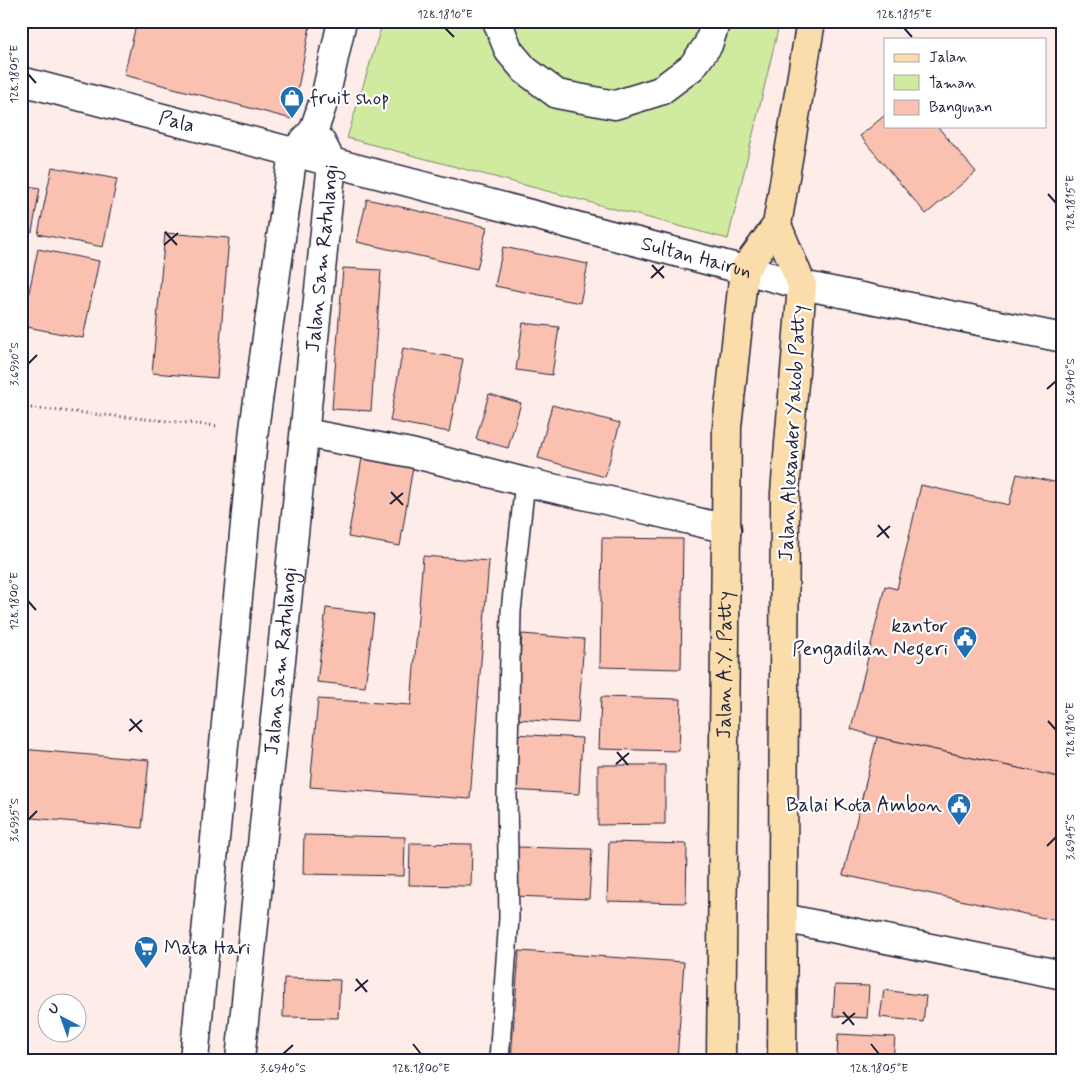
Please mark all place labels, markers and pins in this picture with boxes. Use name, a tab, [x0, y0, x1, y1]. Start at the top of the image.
shop icon: fruit shop	[279, 85, 305, 119]
place label: fruit shop	[310, 85, 389, 112]
place label: kantor Pengadilan Negeri	[792, 613, 948, 665]
public building icon: kantor Pengadilan Negeri	[952, 625, 978, 659]
place label: Balai Kota Ambon	[786, 792, 942, 819]
public building icon: Balai Kota Ambon	[946, 792, 972, 826]
supermarket icon: Mata Hari	[133, 935, 159, 969]
place label: Mata Hari	[164, 935, 250, 962]

